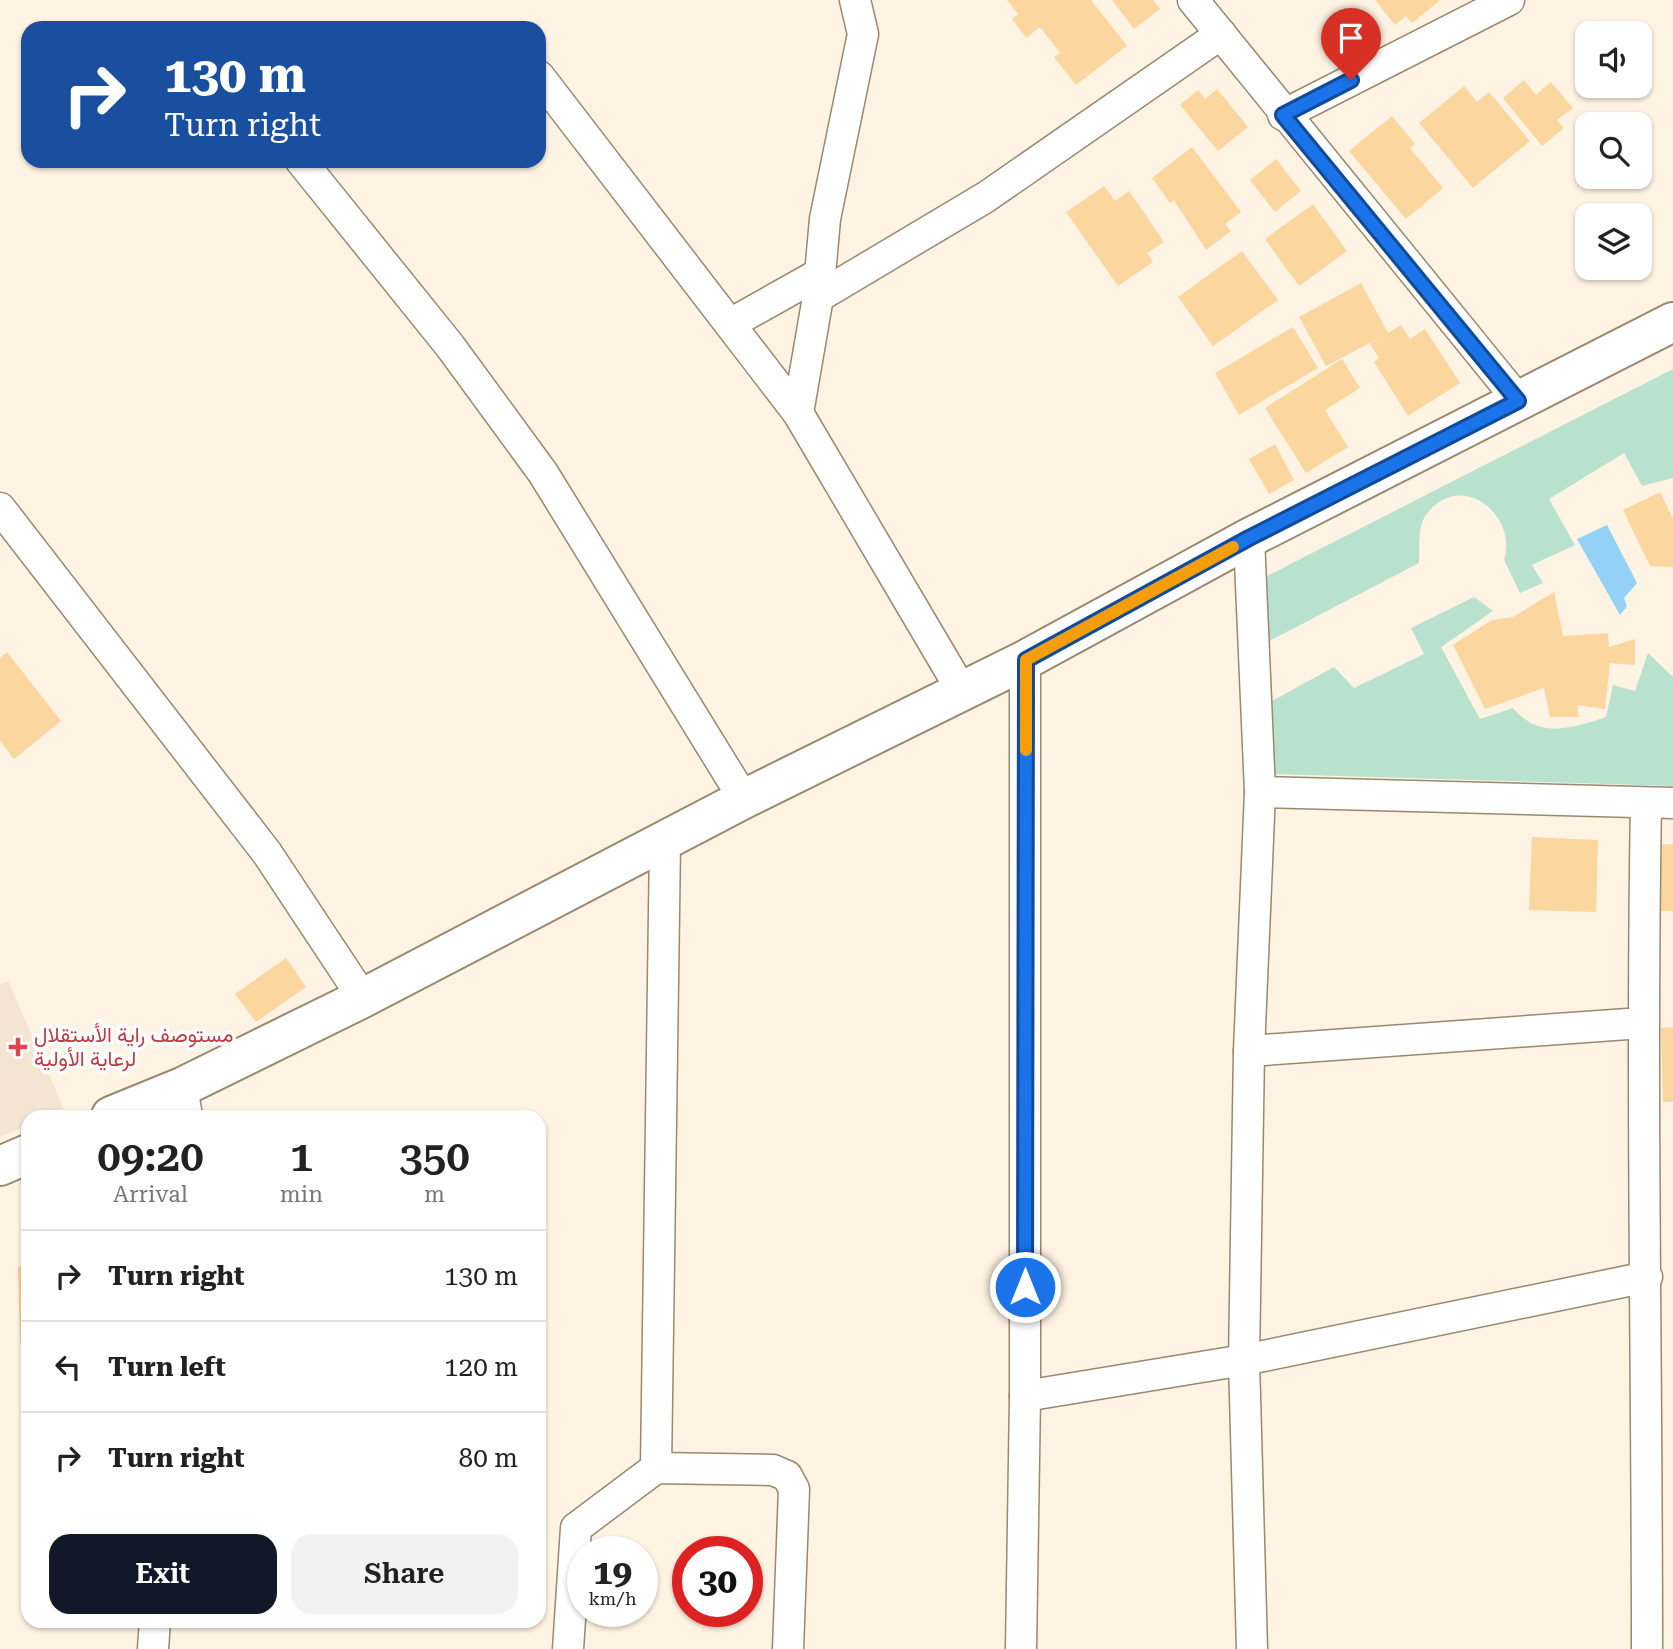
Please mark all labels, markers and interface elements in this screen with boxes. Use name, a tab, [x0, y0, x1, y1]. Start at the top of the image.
pin	[1321, 8, 1381, 80]
icon: arrive	[1332, 19, 1370, 57]
map controls	[1575, 21, 1652, 280]
button: sound	[1575, 21, 1652, 98]
text: 130 m	[164, 47, 306, 104]
icon: right	[49, 49, 140, 140]
text: Turn right	[164, 106, 321, 144]
button: search	[1575, 112, 1652, 189]
button: layers	[1575, 203, 1652, 280]
place label: مستوصف راية الأستقلال لرعاية الأولية	[34, 1023, 234, 1072]
marker: مستوصف راية الأستقلال لرعاية الأولية	[8, 1037, 28, 1057]
text: 09:20	[97, 1132, 204, 1181]
text: 1	[290, 1132, 313, 1181]
text: 350	[399, 1132, 470, 1181]
text: Arrival	[113, 1181, 188, 1208]
text: min	[280, 1181, 323, 1208]
text: m	[424, 1181, 445, 1208]
position arrow	[988, 1250, 1062, 1324]
icon: right	[49, 1257, 87, 1295]
text: Turn right	[108, 1261, 244, 1291]
text: 130 m	[444, 1261, 518, 1291]
icon: left	[49, 1348, 87, 1386]
text: Turn left	[108, 1352, 226, 1382]
text: 120 m	[444, 1352, 518, 1382]
icon: right	[49, 1439, 87, 1477]
text: Turn right	[108, 1443, 244, 1473]
text: 80 m	[459, 1443, 518, 1473]
button: Exit	[49, 1534, 277, 1614]
button: Share	[291, 1534, 518, 1614]
speed limit sign: 30	[672, 1536, 763, 1627]
text: 19	[593, 1552, 632, 1593]
text: km/h	[588, 1588, 637, 1609]

